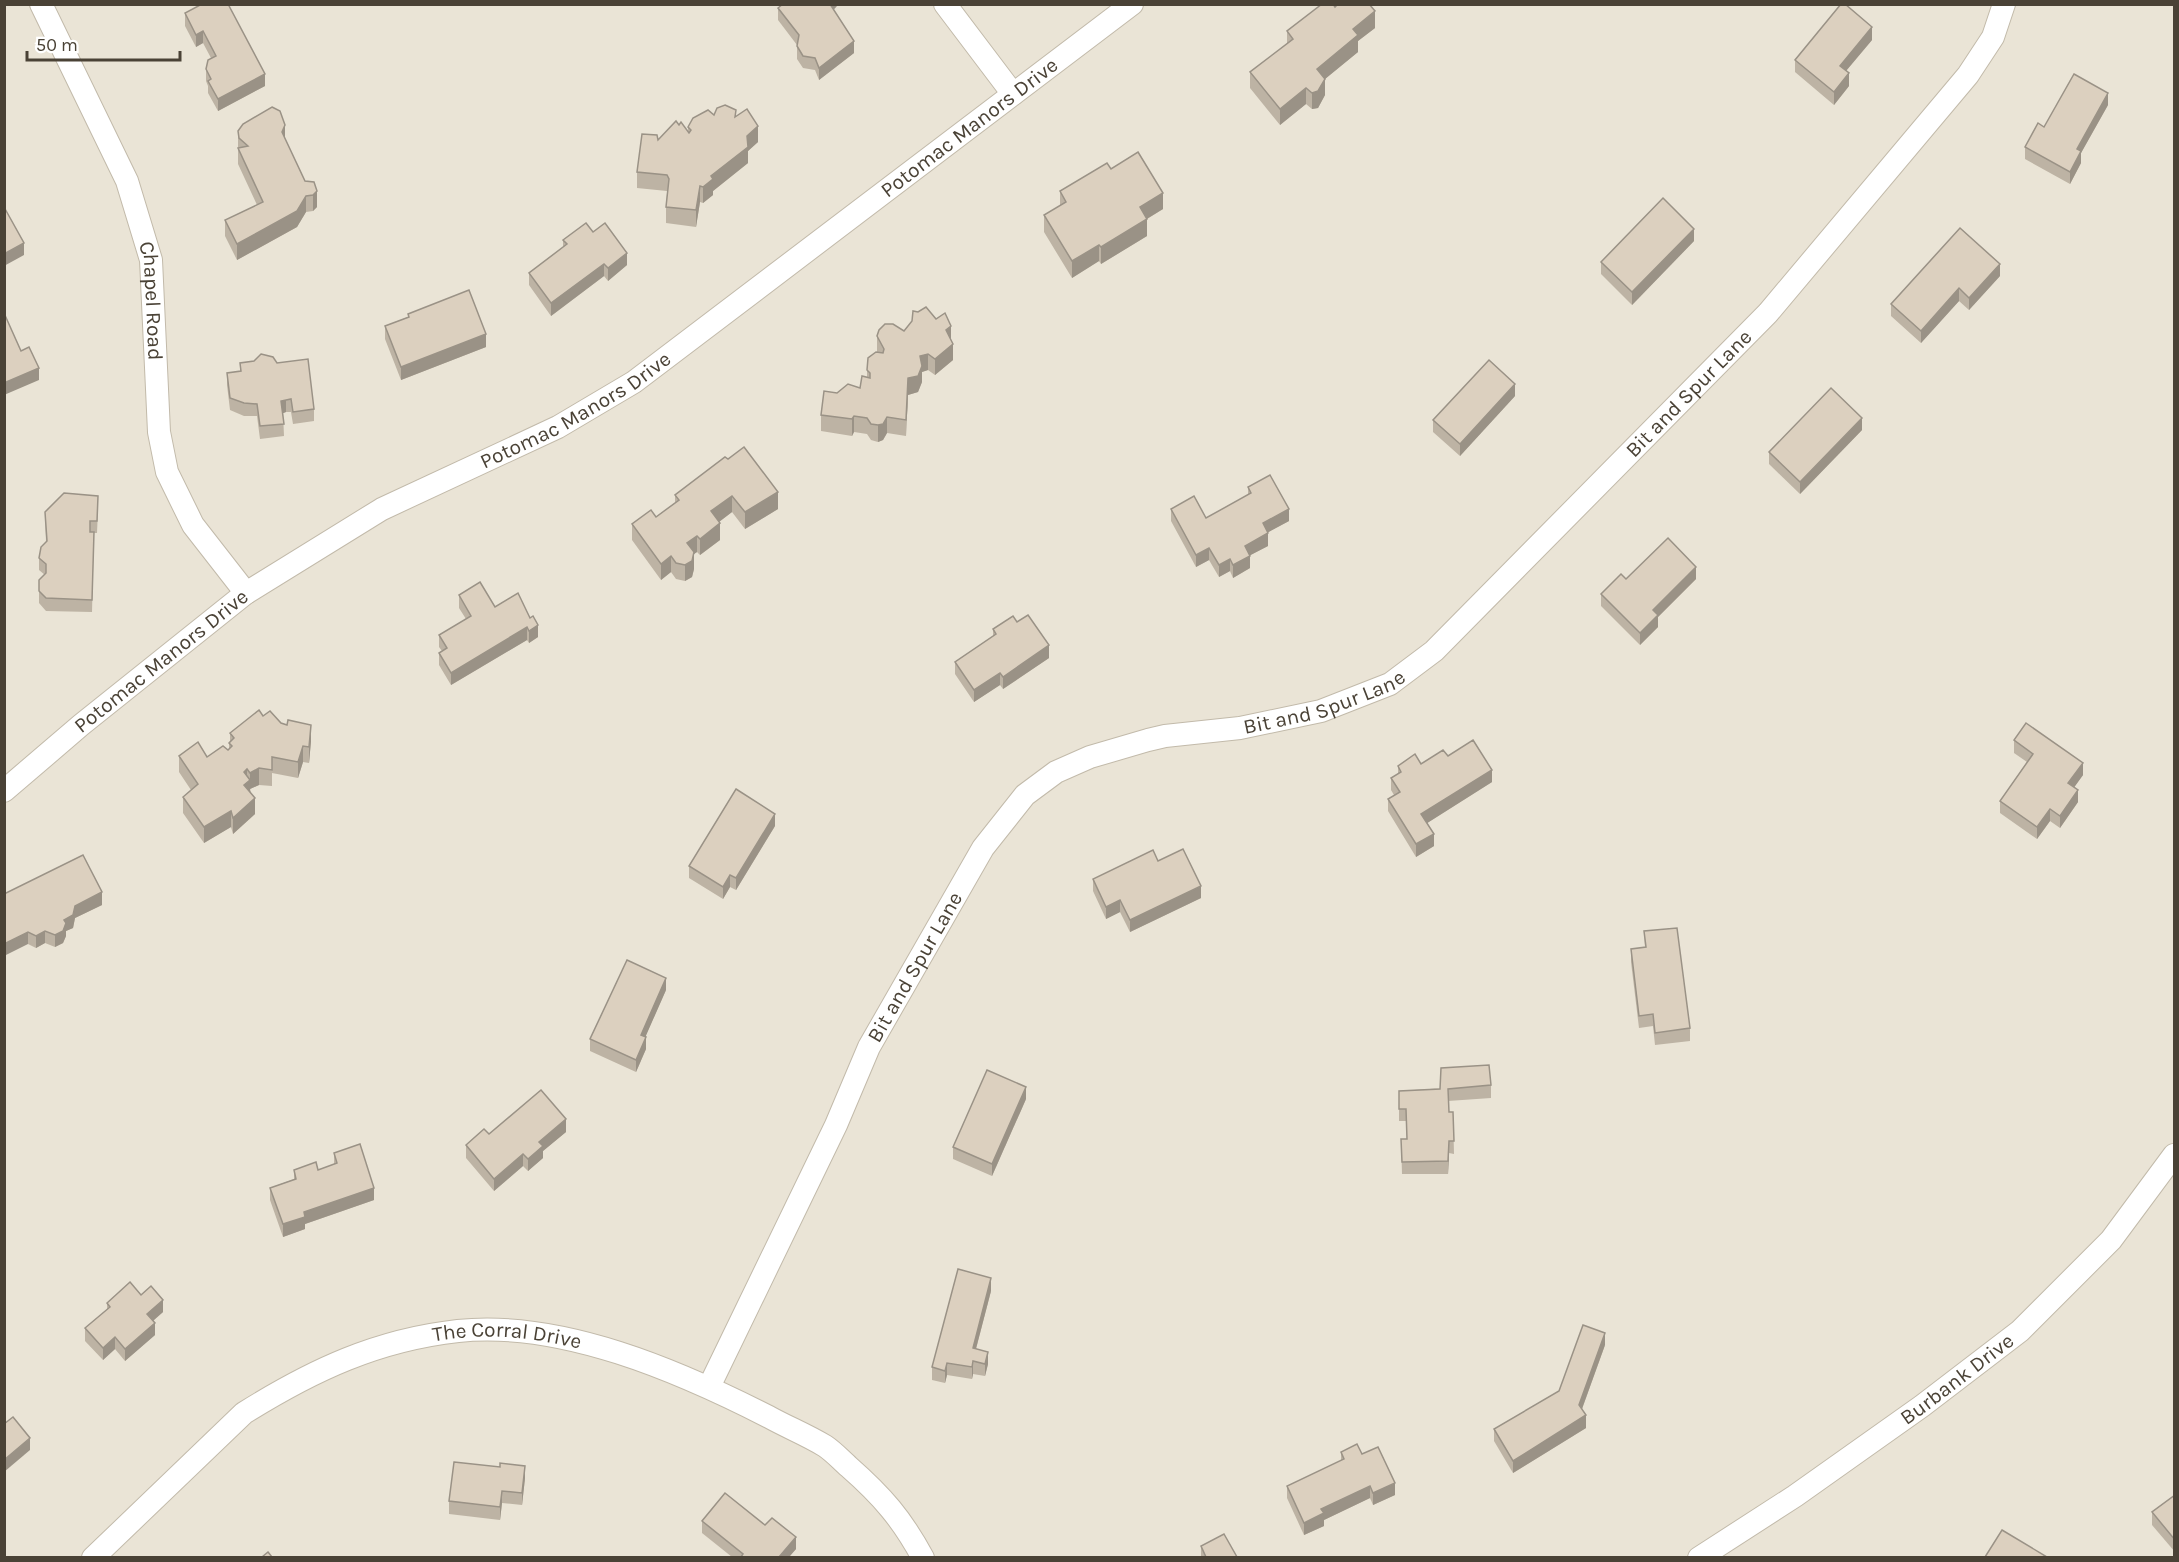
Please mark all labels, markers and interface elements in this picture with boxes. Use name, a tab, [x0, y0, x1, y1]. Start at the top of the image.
scale bar	[27, 24, 180, 62]
text: 50 m	[36, 34, 78, 56]
street label: Potomac Manors Drive	[876, 53, 1063, 202]
street label: Chapel Road	[134, 238, 168, 361]
street label: Bit and Spur Lane	[1621, 325, 1757, 462]
street label: Potomac Manors Drive	[476, 347, 675, 474]
street label: Potomac Manors Drive	[69, 584, 253, 738]
street label: Bit and Spur Lane	[1241, 665, 1410, 739]
street label: Bit and Spur Lane	[862, 888, 967, 1046]
street label: The Corral Drive	[431, 1317, 584, 1354]
street label: Burbank Drive	[1896, 1328, 2018, 1430]

